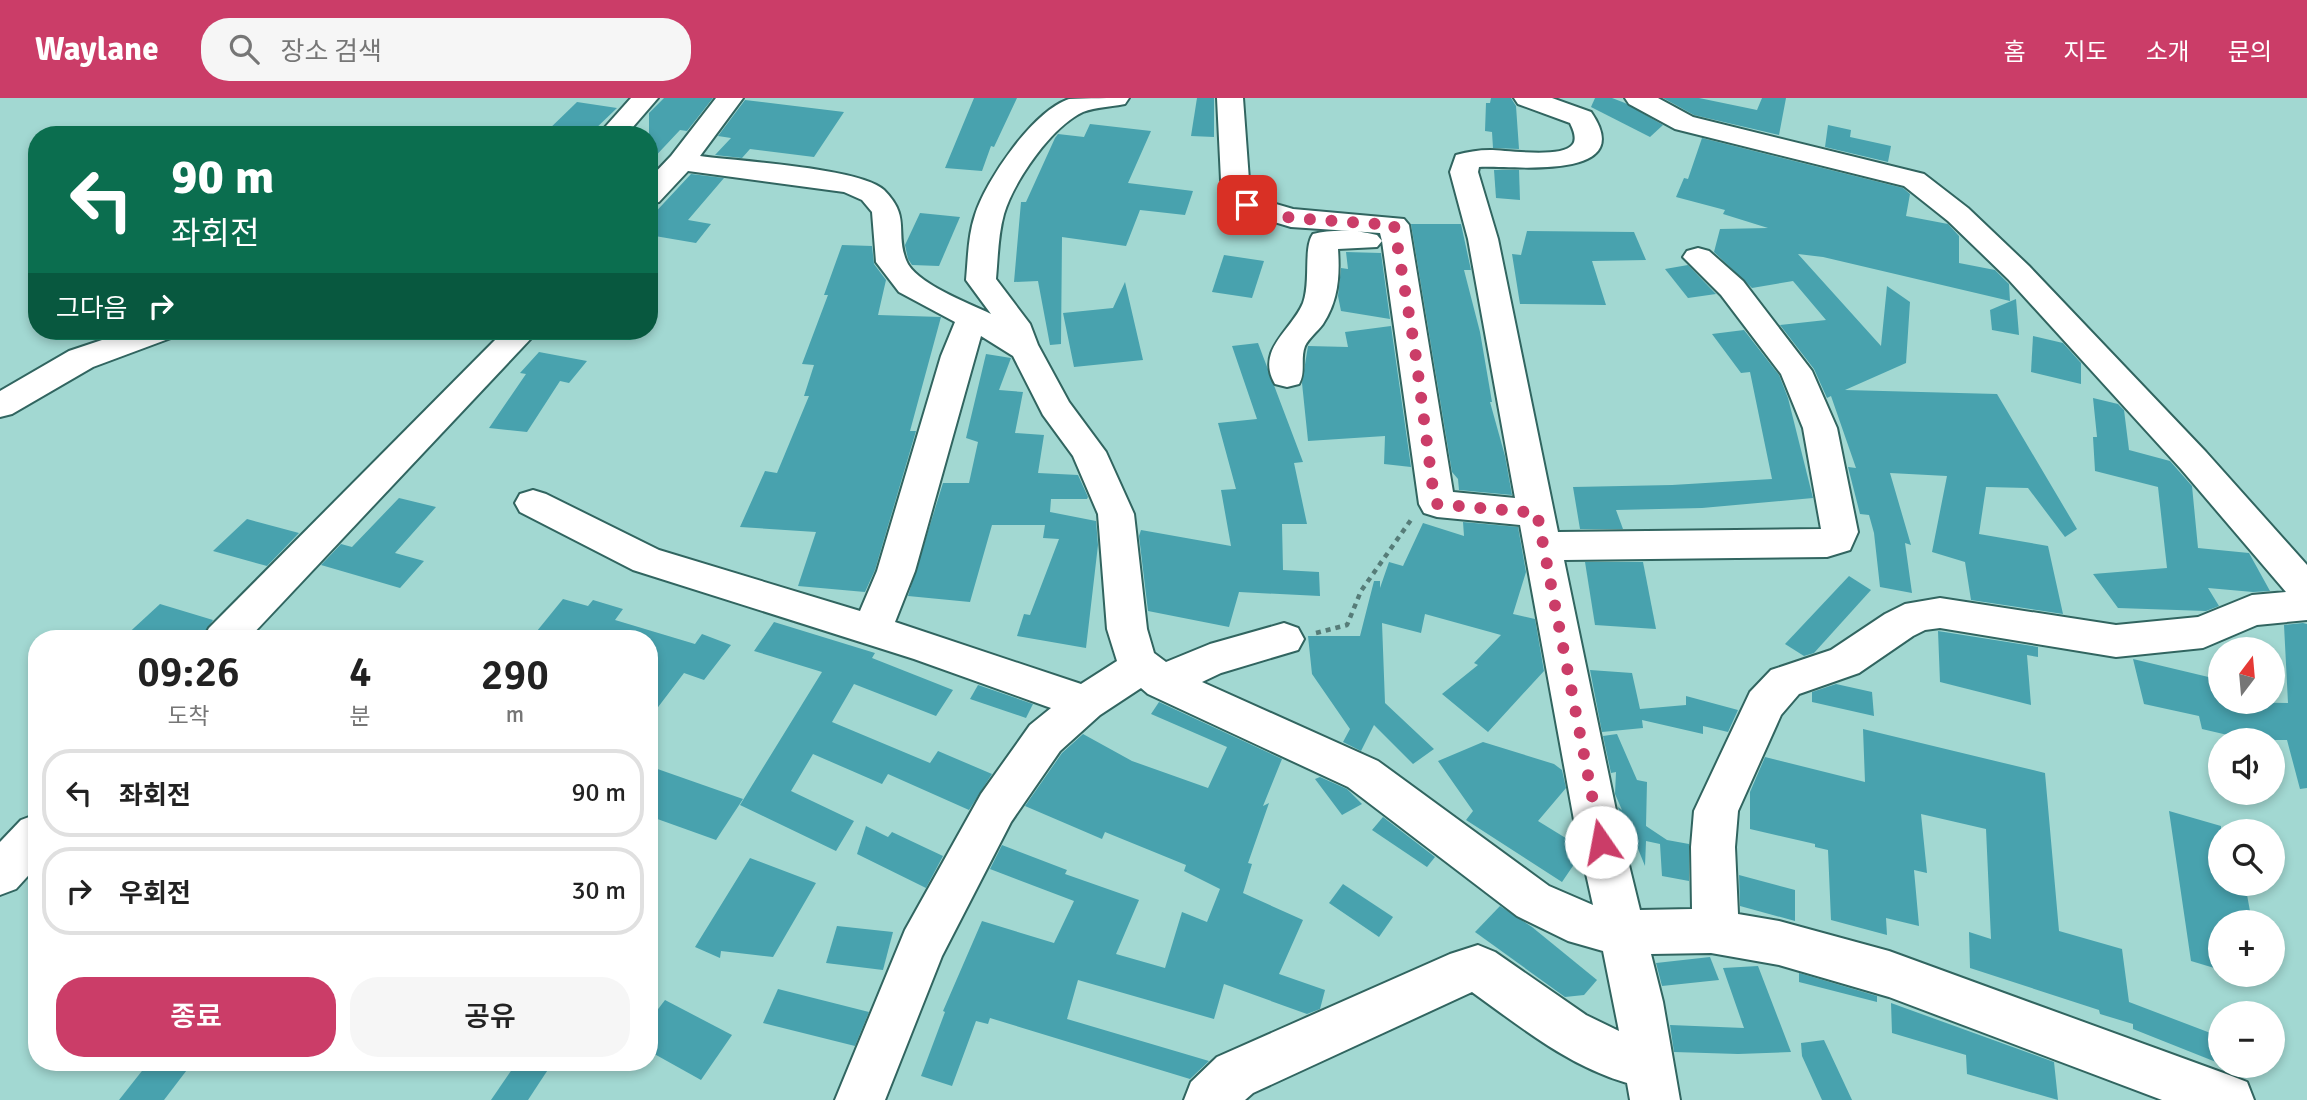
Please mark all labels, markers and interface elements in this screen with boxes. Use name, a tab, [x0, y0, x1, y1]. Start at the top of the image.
search box	[201, 18, 691, 81]
text: Waylane	[35, 29, 159, 70]
icon: search	[225, 30, 263, 68]
text: 장소 검색	[281, 36, 382, 68]
text: 홈	[2003, 37, 2025, 67]
text: 지도	[2063, 37, 2108, 67]
text: 소개	[2146, 37, 2190, 67]
text: 문의	[2228, 37, 2272, 67]
text: 90 m	[171, 147, 274, 207]
icon: left	[56, 154, 147, 245]
pin	[1217, 175, 1277, 235]
icon: arrive	[1228, 186, 1266, 224]
text: 좌회전	[171, 214, 259, 253]
icon: right	[142, 287, 180, 325]
text: 그다음	[56, 293, 128, 325]
north arrow	[2208, 637, 2286, 714]
map controls	[2208, 637, 2285, 1078]
text: 09:26	[137, 647, 240, 698]
text: 4	[349, 647, 372, 698]
text: 290	[481, 650, 549, 701]
text: m	[506, 700, 524, 729]
text: 도착	[167, 702, 210, 731]
text: 분	[350, 702, 371, 731]
button: sound	[2208, 728, 2285, 805]
icon: left	[60, 774, 98, 812]
text: 90 m	[571, 777, 626, 809]
text: 좌회전	[119, 780, 191, 812]
position arrow	[1564, 805, 1638, 879]
button: search	[2208, 819, 2285, 896]
icon: right	[60, 872, 98, 910]
text: 30 m	[571, 875, 626, 907]
text: 우회전	[119, 878, 191, 910]
button: +	[2208, 910, 2285, 987]
button: 종료	[56, 977, 336, 1057]
button: 공유	[350, 977, 630, 1057]
button: −	[2208, 1001, 2285, 1078]

